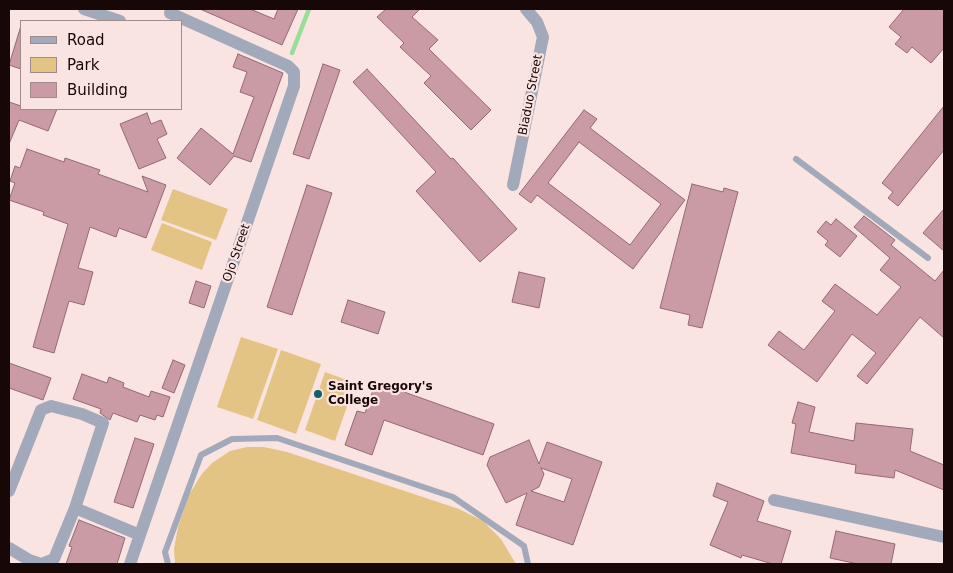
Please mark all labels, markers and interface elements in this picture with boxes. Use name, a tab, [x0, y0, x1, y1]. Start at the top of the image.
legend	[20, 20, 182, 110]
text: Road	[67, 31, 105, 49]
street label: Biaduo Street	[516, 53, 546, 137]
text: Park	[67, 56, 99, 74]
text: Building	[67, 81, 128, 99]
street label: Ojo Street	[220, 222, 254, 284]
place label: Saint Gregory's College	[328, 380, 433, 408]
marker: Saint Gregory's College	[312, 388, 324, 400]

